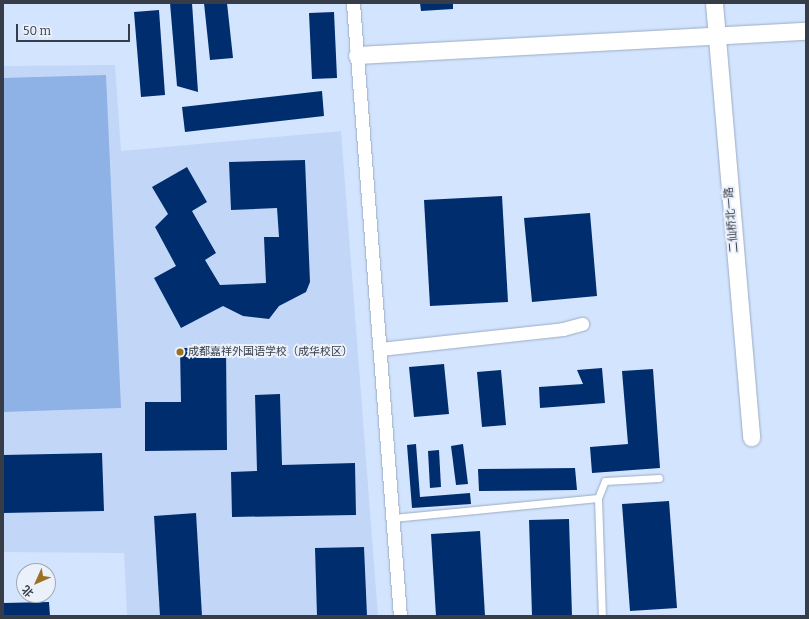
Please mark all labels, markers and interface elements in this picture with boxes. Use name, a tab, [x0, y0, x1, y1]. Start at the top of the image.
scale bar	[18, 16, 132, 42]
text: 50 m	[23, 24, 51, 38]
street label: 二仙桥北一路	[723, 187, 741, 253]
place label: 成都嘉祥外国语学校（成华校区）	[188, 345, 353, 359]
marker: 成都嘉祥外国语学校（成华校区）	[175, 347, 185, 357]
north arrow	[16, 563, 56, 603]
text: 北	[19, 583, 36, 600]

